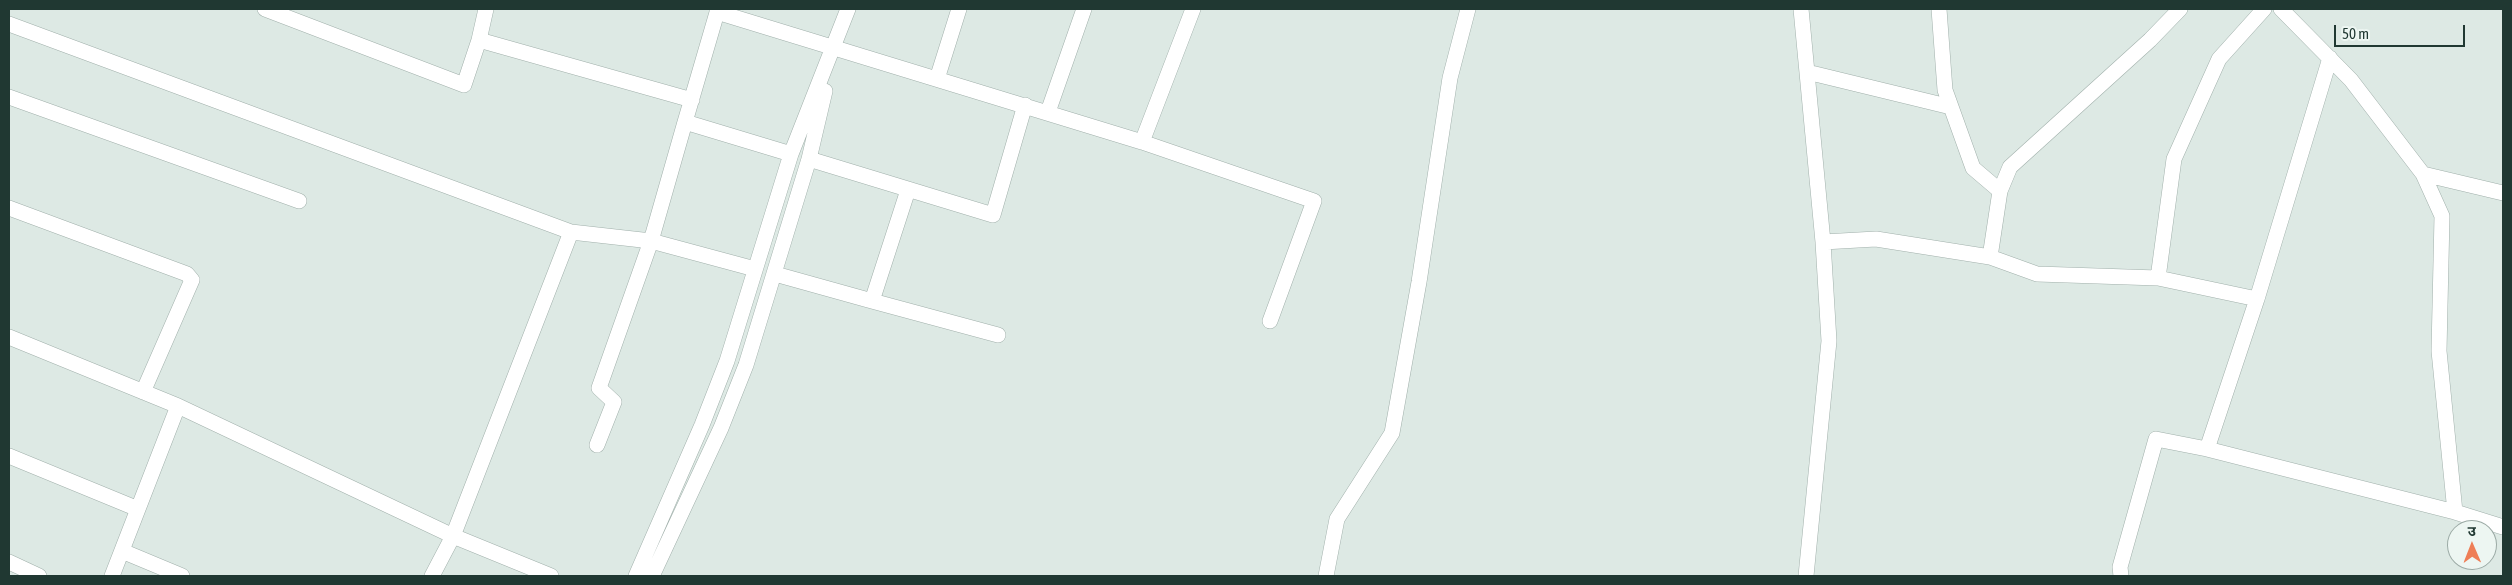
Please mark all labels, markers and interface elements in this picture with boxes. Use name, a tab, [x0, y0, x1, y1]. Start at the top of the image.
scale bar	[2337, 15, 2468, 47]
text: 50 m	[2342, 25, 2369, 42]
north arrow	[2447, 520, 2497, 570]
text: उ	[2468, 523, 2476, 539]

